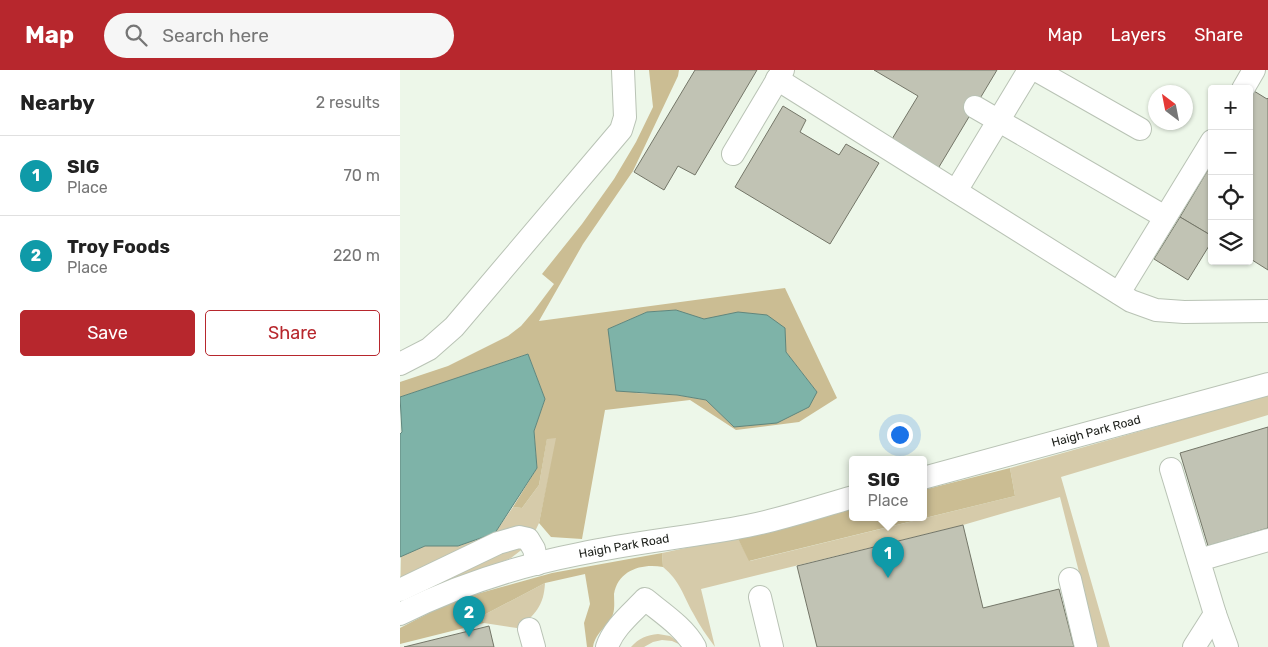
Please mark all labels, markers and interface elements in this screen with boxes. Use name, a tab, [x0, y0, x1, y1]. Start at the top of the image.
search box	[104, 13, 454, 58]
text: Map	[25, 21, 74, 49]
icon: search	[122, 21, 150, 49]
text: Search here	[162, 24, 269, 47]
text: Map	[1048, 24, 1083, 46]
text: Layers	[1111, 24, 1166, 46]
text: Share	[1194, 24, 1243, 46]
north arrow	[1148, 85, 1193, 130]
map controls	[1208, 85, 1253, 265]
button: +	[1208, 85, 1253, 130]
text: Nearby	[20, 90, 95, 115]
text: 2 results	[316, 93, 380, 112]
button: −	[1208, 130, 1253, 175]
text: SIG	[67, 155, 99, 178]
text: 1	[32, 166, 40, 185]
text: 70 m	[343, 166, 380, 185]
button: locate	[1208, 175, 1253, 220]
text: Place	[67, 178, 108, 197]
button: layers	[1208, 220, 1253, 265]
text: Troy Foods	[67, 235, 170, 258]
text: 2	[31, 246, 41, 265]
text: 220 m	[333, 246, 380, 265]
text: Place	[67, 258, 108, 277]
button: Save	[20, 310, 195, 356]
button: Share	[205, 310, 380, 356]
street label: Haigh Park Road	[1050, 412, 1142, 450]
your location	[887, 422, 913, 448]
popup	[849, 456, 927, 521]
text: SIG	[868, 468, 900, 491]
text: Place	[868, 491, 908, 510]
street label: Haigh Park Road	[578, 531, 670, 561]
pin: 1	[872, 537, 904, 578]
pin: 2	[453, 596, 485, 637]

